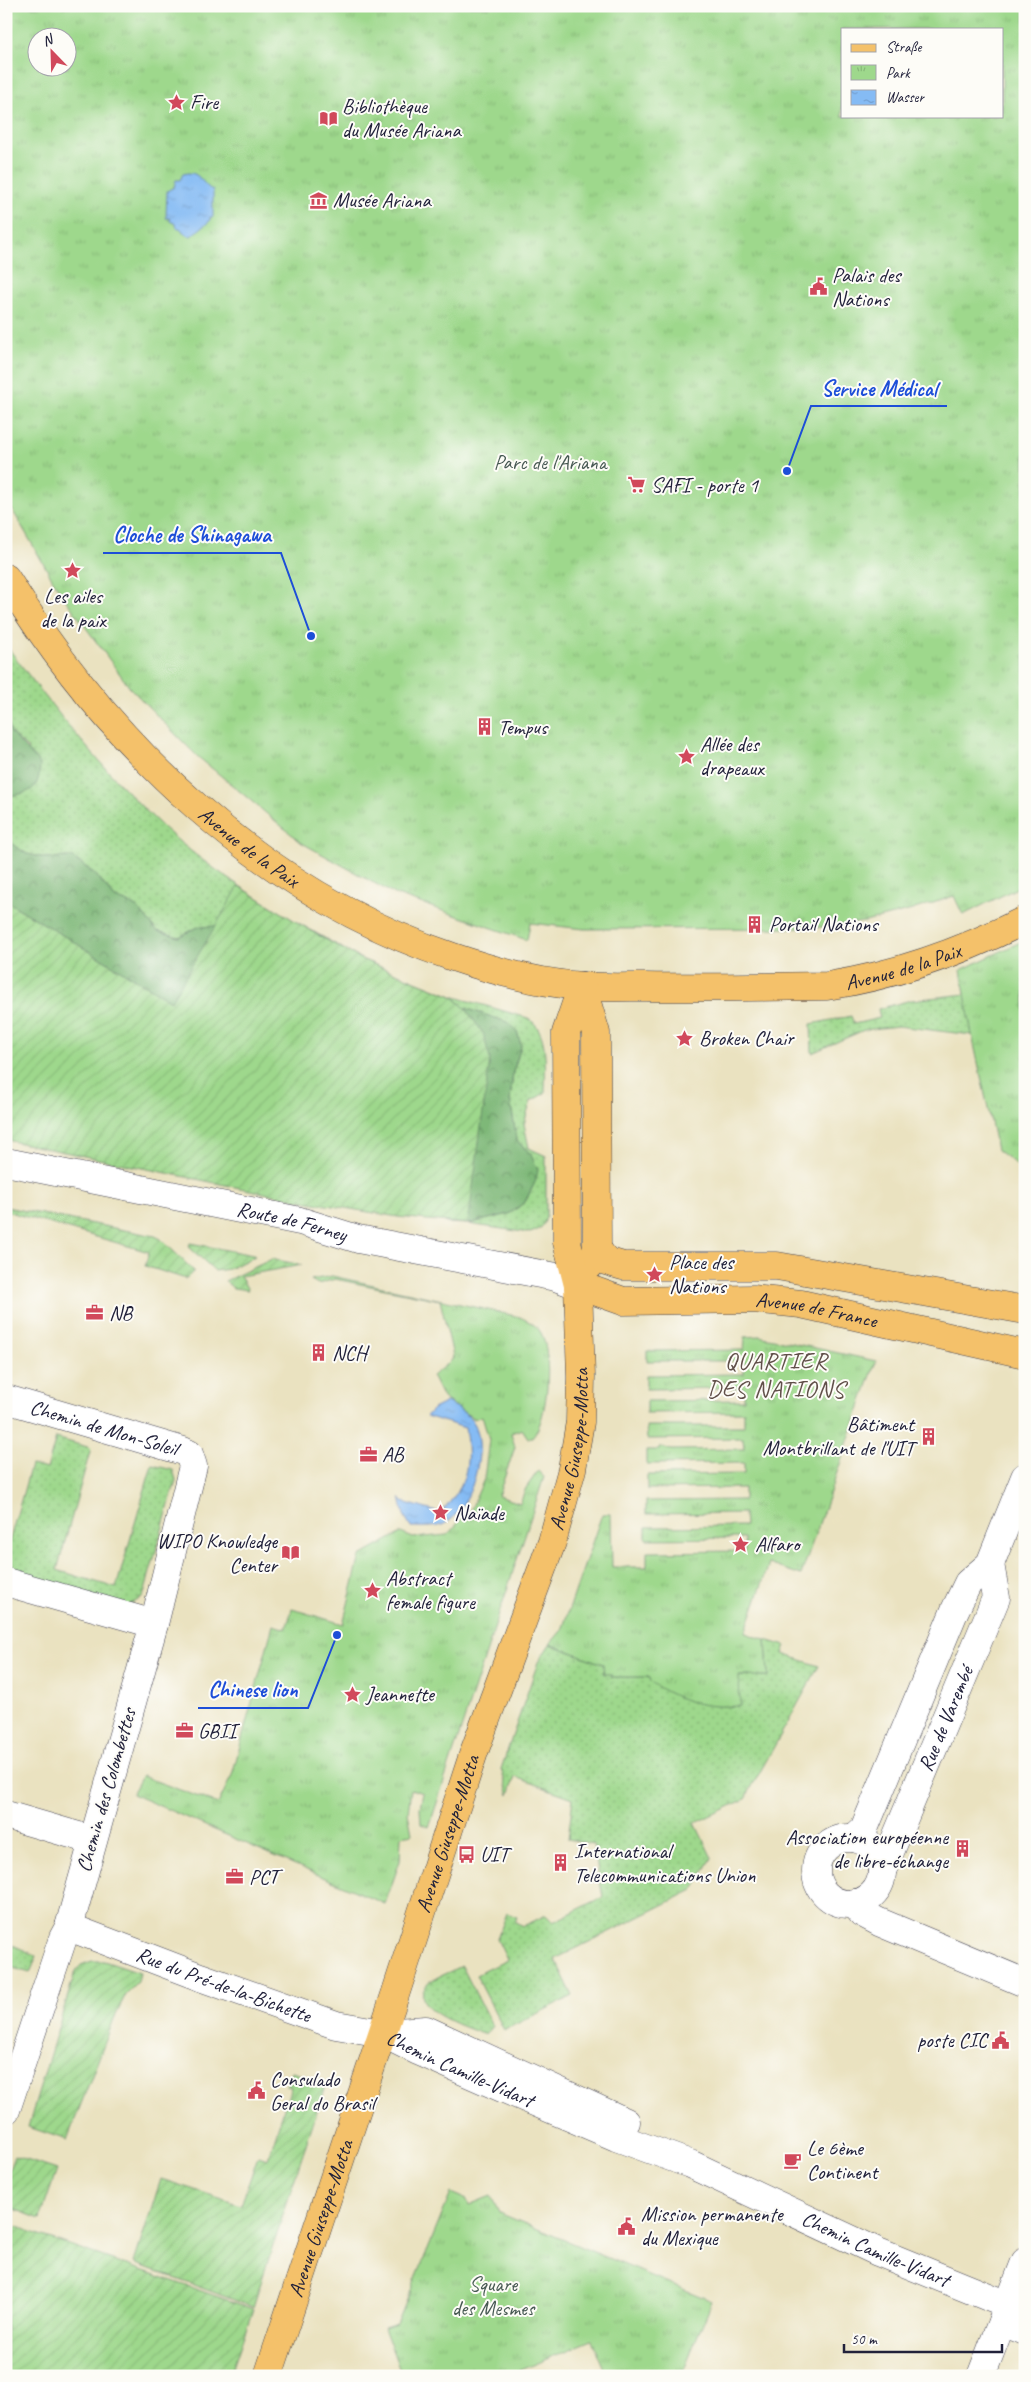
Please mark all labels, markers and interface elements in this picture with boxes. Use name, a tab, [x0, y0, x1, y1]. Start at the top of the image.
north arrow	[28, 28, 78, 78]
legend	[841, 28, 1004, 118]
text: N	[40, 30, 57, 50]
text: Straße	[886, 38, 922, 57]
text: Park	[886, 64, 911, 83]
text: Wasser	[886, 88, 925, 107]
place label: Fire	[190, 89, 219, 115]
place icon: Fire	[166, 92, 186, 112]
place label: Bibliothèque du Musée Ariana	[342, 93, 463, 143]
library icon: Bibliothèque du Musée Ariana	[318, 108, 338, 128]
place label: Musée Ariana	[333, 187, 432, 213]
museum icon: Musée Ariana	[309, 190, 329, 210]
place label: Palais des Nations	[832, 262, 902, 312]
public building icon: Palais des Nations	[808, 277, 828, 297]
callout: Service Médical	[811, 369, 947, 406]
text: Service Médical	[821, 375, 941, 403]
park label: Parc de l'Ariana	[494, 449, 609, 475]
place label: SAFI - porte 1	[651, 472, 760, 498]
supermarket icon: SAFI - porte 1	[627, 475, 647, 495]
callout: Cloche de Shinagawa	[103, 516, 281, 553]
text: Cloche de Shinagawa	[113, 521, 273, 549]
place icon: Les ailes de la paix	[63, 561, 83, 581]
place label: Les ailes de la paix	[41, 583, 107, 633]
place label: Tempus	[498, 714, 549, 740]
building icon: Tempus	[474, 717, 494, 737]
place label: Allée des drapeaux	[700, 731, 765, 781]
place icon: Allée des drapeaux	[676, 746, 696, 766]
street label: Avenue de la Paix	[193, 801, 306, 894]
place label: Portail Nations	[769, 911, 880, 937]
building icon: Portail Nations	[745, 914, 765, 934]
street label: Avenue de la Paix	[843, 937, 966, 996]
place label: Broken Chair	[699, 1025, 795, 1051]
place icon: Broken Chair	[675, 1028, 695, 1048]
street label: Route de Ferney	[235, 1196, 352, 1248]
place label: Place des Nations	[669, 1249, 735, 1299]
place icon: Place des Nations	[645, 1264, 665, 1284]
street label: Avenue de France	[754, 1286, 881, 1334]
place label: NB	[109, 1300, 135, 1326]
office icon: NB	[85, 1303, 105, 1323]
place label: NCH	[332, 1340, 370, 1366]
building icon: NCH	[308, 1343, 328, 1363]
district label: QUARTIER DES NATIONS	[707, 1346, 848, 1404]
street label: Avenue Giuseppe-Motta	[543, 1367, 594, 1533]
street label: Chemin de Mon-Soleil	[27, 1394, 184, 1463]
place label: Bâtiment Montbrillant de l'UIT	[763, 1411, 918, 1461]
building icon: Bâtiment Montbrillant de l'UIT	[918, 1426, 938, 1446]
place label: AB	[382, 1441, 406, 1467]
office icon: AB	[358, 1444, 378, 1464]
place label: Naïade	[454, 1500, 505, 1526]
place icon: Naïade	[430, 1503, 450, 1523]
place label: WIPO Knowledge Center	[157, 1528, 278, 1578]
place label: Alfaro	[755, 1531, 802, 1557]
place icon: Alfaro	[731, 1534, 751, 1554]
library icon: WIPO Knowledge Center	[281, 1543, 301, 1563]
place label: Abstract female figure	[386, 1565, 476, 1615]
place icon: Abstract female figure	[362, 1580, 382, 1600]
street label: Rue de Varembé	[912, 1660, 980, 1775]
callout: Chinese lion	[198, 1671, 308, 1708]
text: Chinese lion	[208, 1676, 299, 1704]
place label: Jeannette	[365, 1681, 436, 1707]
place icon: Jeannette	[342, 1684, 362, 1704]
street label: Chemin des Colombettes	[70, 1703, 142, 1875]
place label: GBII	[198, 1718, 241, 1744]
office icon: GBII	[174, 1721, 194, 1741]
street label: Avenue Giuseppe-Motta	[410, 1750, 486, 1916]
place label: Association européenne de libre-échange	[786, 1824, 949, 1874]
place label: International Telecommunications Union	[574, 1838, 756, 1888]
building icon: Association européenne de libre-échange	[952, 1839, 972, 1859]
place label: UIT	[480, 1841, 513, 1867]
bus stop icon: UIT	[456, 1844, 476, 1864]
building icon: International Telecommunications Union	[550, 1853, 570, 1873]
place label: PCT	[249, 1864, 284, 1890]
office icon: PCT	[225, 1867, 245, 1887]
street label: Rue du Pré-de-la-Bichette	[133, 1941, 315, 2028]
street label: Chemin Camille-Vidart	[382, 2024, 540, 2114]
place label: poste CIC	[917, 2027, 990, 2053]
public building icon: poste CIC	[991, 2030, 1011, 2050]
place label: Consulado Geral do Brasil	[270, 2066, 378, 2116]
public building icon: Consulado Geral do Brasil	[246, 2081, 266, 2101]
street label: Avenue Giuseppe-Motta	[282, 2135, 359, 2300]
place label: Le 6ème Continent	[807, 2135, 879, 2185]
cafe icon: Le 6ème Continent	[783, 2150, 803, 2170]
place label: Mission permanente du Mexique	[641, 2201, 785, 2251]
street label: Chemin Camille-Vidart	[798, 2205, 956, 2294]
public building icon: Mission permanente du Mexique	[617, 2216, 637, 2236]
park label: Square des Mesmes	[452, 2271, 536, 2321]
scale bar	[844, 2322, 1001, 2354]
text: 50 m	[851, 2330, 878, 2349]

